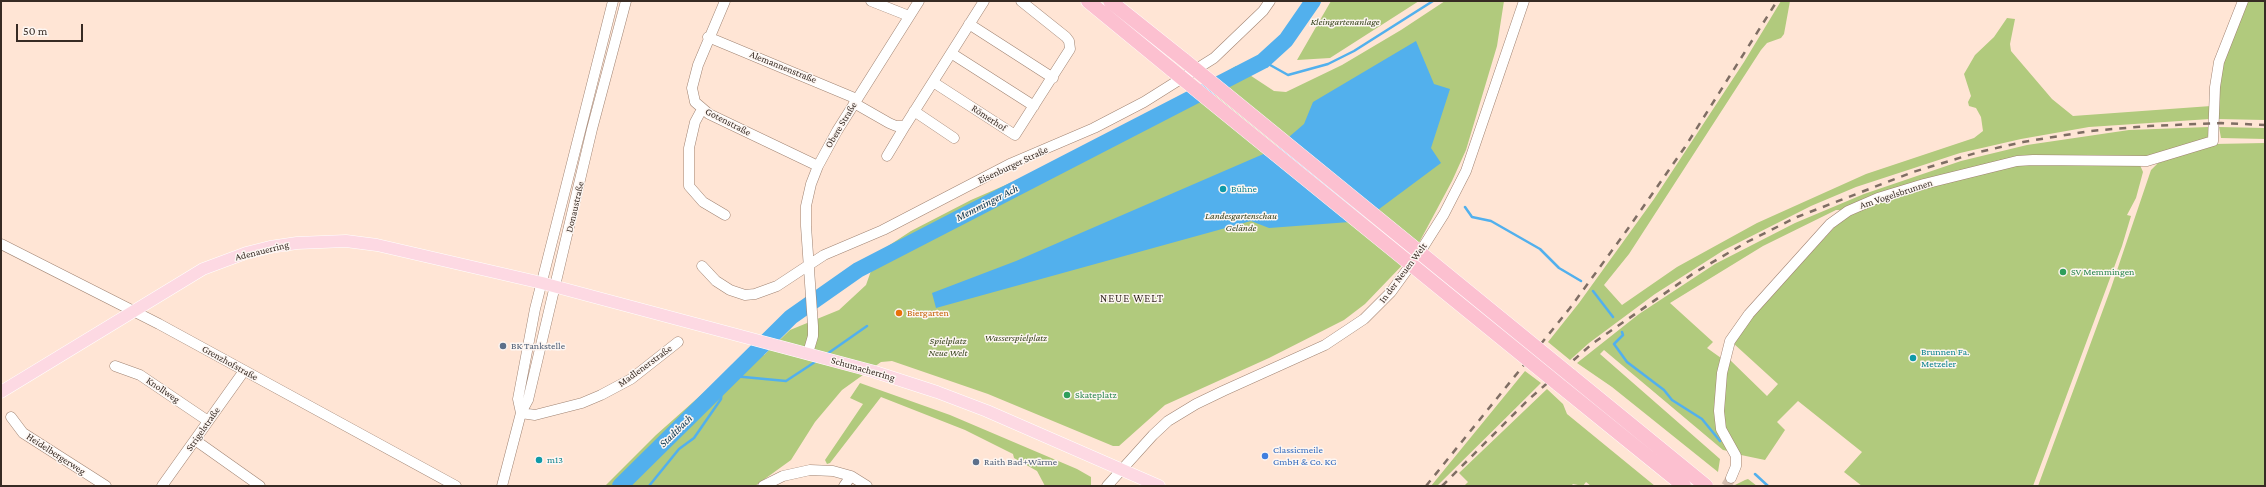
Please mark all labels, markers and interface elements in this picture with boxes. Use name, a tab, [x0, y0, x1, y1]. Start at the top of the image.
scale bar	[18, 16, 85, 42]
park label: Kleingartenanlage	[1310, 16, 1380, 28]
text: 50 m	[23, 24, 47, 38]
street label: Alemannenstraße	[748, 48, 818, 86]
street label: Obere Straße	[823, 100, 859, 150]
street label: Römerhof	[969, 102, 1009, 134]
street label: Gotenstraße	[703, 105, 753, 139]
street label: Eisenburger Straße	[976, 143, 1050, 187]
street label: Am Vogelsbrunnen	[1858, 177, 1934, 211]
street label: Donaustraße	[563, 180, 587, 234]
water label: Memminger Ach	[954, 182, 1020, 224]
place label: Bühne	[1231, 183, 1257, 195]
marker: Bühne	[1218, 184, 1228, 194]
park label: Landesgartenschau Gelände	[1205, 210, 1277, 234]
street label: Adenauerring	[234, 239, 290, 263]
street label: In der Neuen Welt	[1376, 241, 1430, 305]
place label: SV Memmingen	[2071, 266, 2134, 278]
marker: SV Memmingen	[2058, 267, 2068, 277]
district label: NEUE WELT	[1100, 292, 1164, 306]
place label: Biergarten	[907, 307, 949, 319]
marker: Biergarten	[894, 308, 904, 318]
park label: Wasserspielplatz	[985, 332, 1047, 344]
park label: Spielplatz Neue Welt	[929, 335, 967, 358]
place label: BK Tankstelle	[511, 340, 565, 352]
marker: BK Tankstelle	[498, 341, 508, 351]
street label: Madlenerstraße	[616, 342, 674, 390]
street label: Grenzhofstraße	[200, 343, 260, 383]
place label: Brunnen Fa. Metzeler	[1921, 346, 1969, 370]
marker: Brunnen Fa. Metzeler	[1908, 353, 1918, 363]
street label: Schumacherring	[830, 354, 896, 384]
street label: Knollweg	[144, 374, 182, 406]
place label: Skateplatz	[1075, 389, 1117, 401]
marker: Skateplatz	[1062, 390, 1072, 400]
street label: Strigelstraße	[183, 405, 223, 453]
water label: Stadtbach	[657, 412, 695, 450]
street label: Heidelbergerweg	[24, 430, 88, 478]
place label: Classicmeile GmbH & Co. KG	[1273, 444, 1337, 468]
marker: Classicmeile GmbH & Co. KG	[1260, 451, 1270, 461]
place label: m13	[547, 454, 563, 466]
marker: m13	[534, 455, 544, 465]
place label: Raith Bad+Wärme	[984, 456, 1057, 468]
marker: Raith Bad+Wärme	[971, 457, 981, 467]

